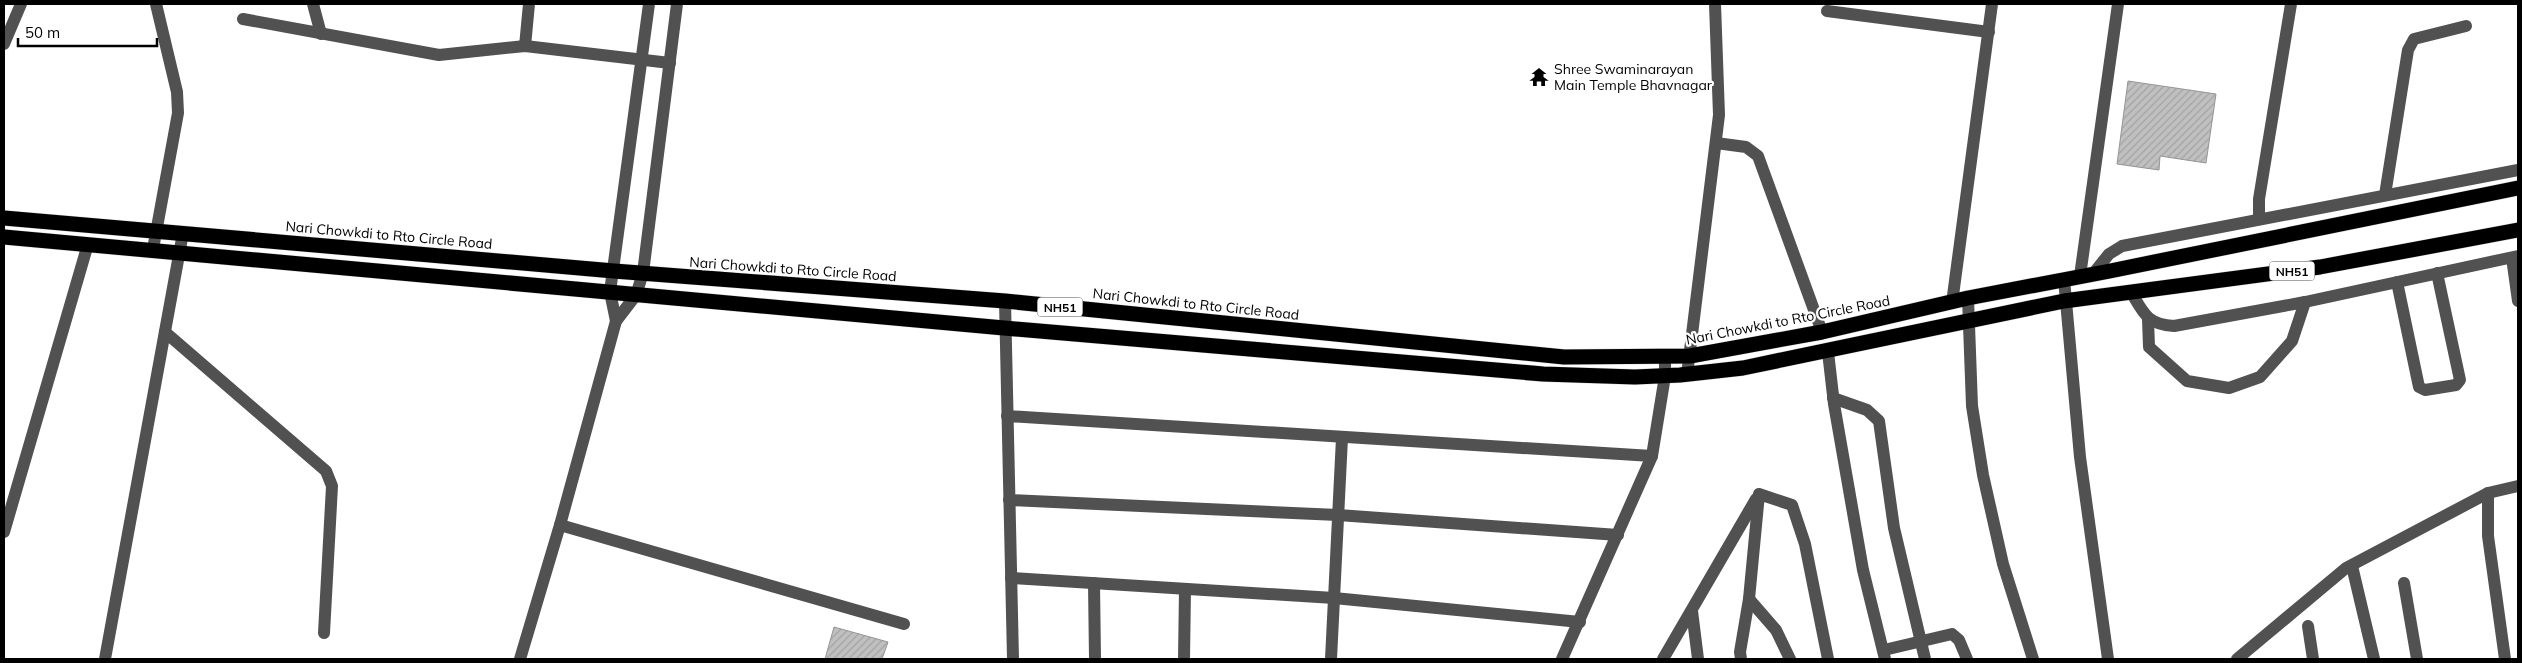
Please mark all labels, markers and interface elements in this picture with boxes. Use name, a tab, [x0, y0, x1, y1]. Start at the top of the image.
scale bar	[18, 15, 156, 47]
text: 50 m	[25, 23, 60, 42]
place label: Shree Swaminarayan Main Temple Bhavnagar	[1554, 60, 1713, 94]
temple icon: Shree Swaminarayan Main Temple Bhavnagar	[1528, 66, 1550, 88]
street label: Nari Chowkdi to Rto Circle Road	[285, 217, 493, 253]
street label: Nari Chowkdi to Rto Circle Road	[689, 253, 897, 285]
road number: NH51	[2270, 262, 2314, 280]
street label: Nari Chowkdi to Rto Circle Road	[1092, 284, 1300, 324]
street label: Nari Chowkdi to Rto Circle Road	[1684, 291, 1892, 349]
road number: NH51	[1038, 298, 1082, 316]

